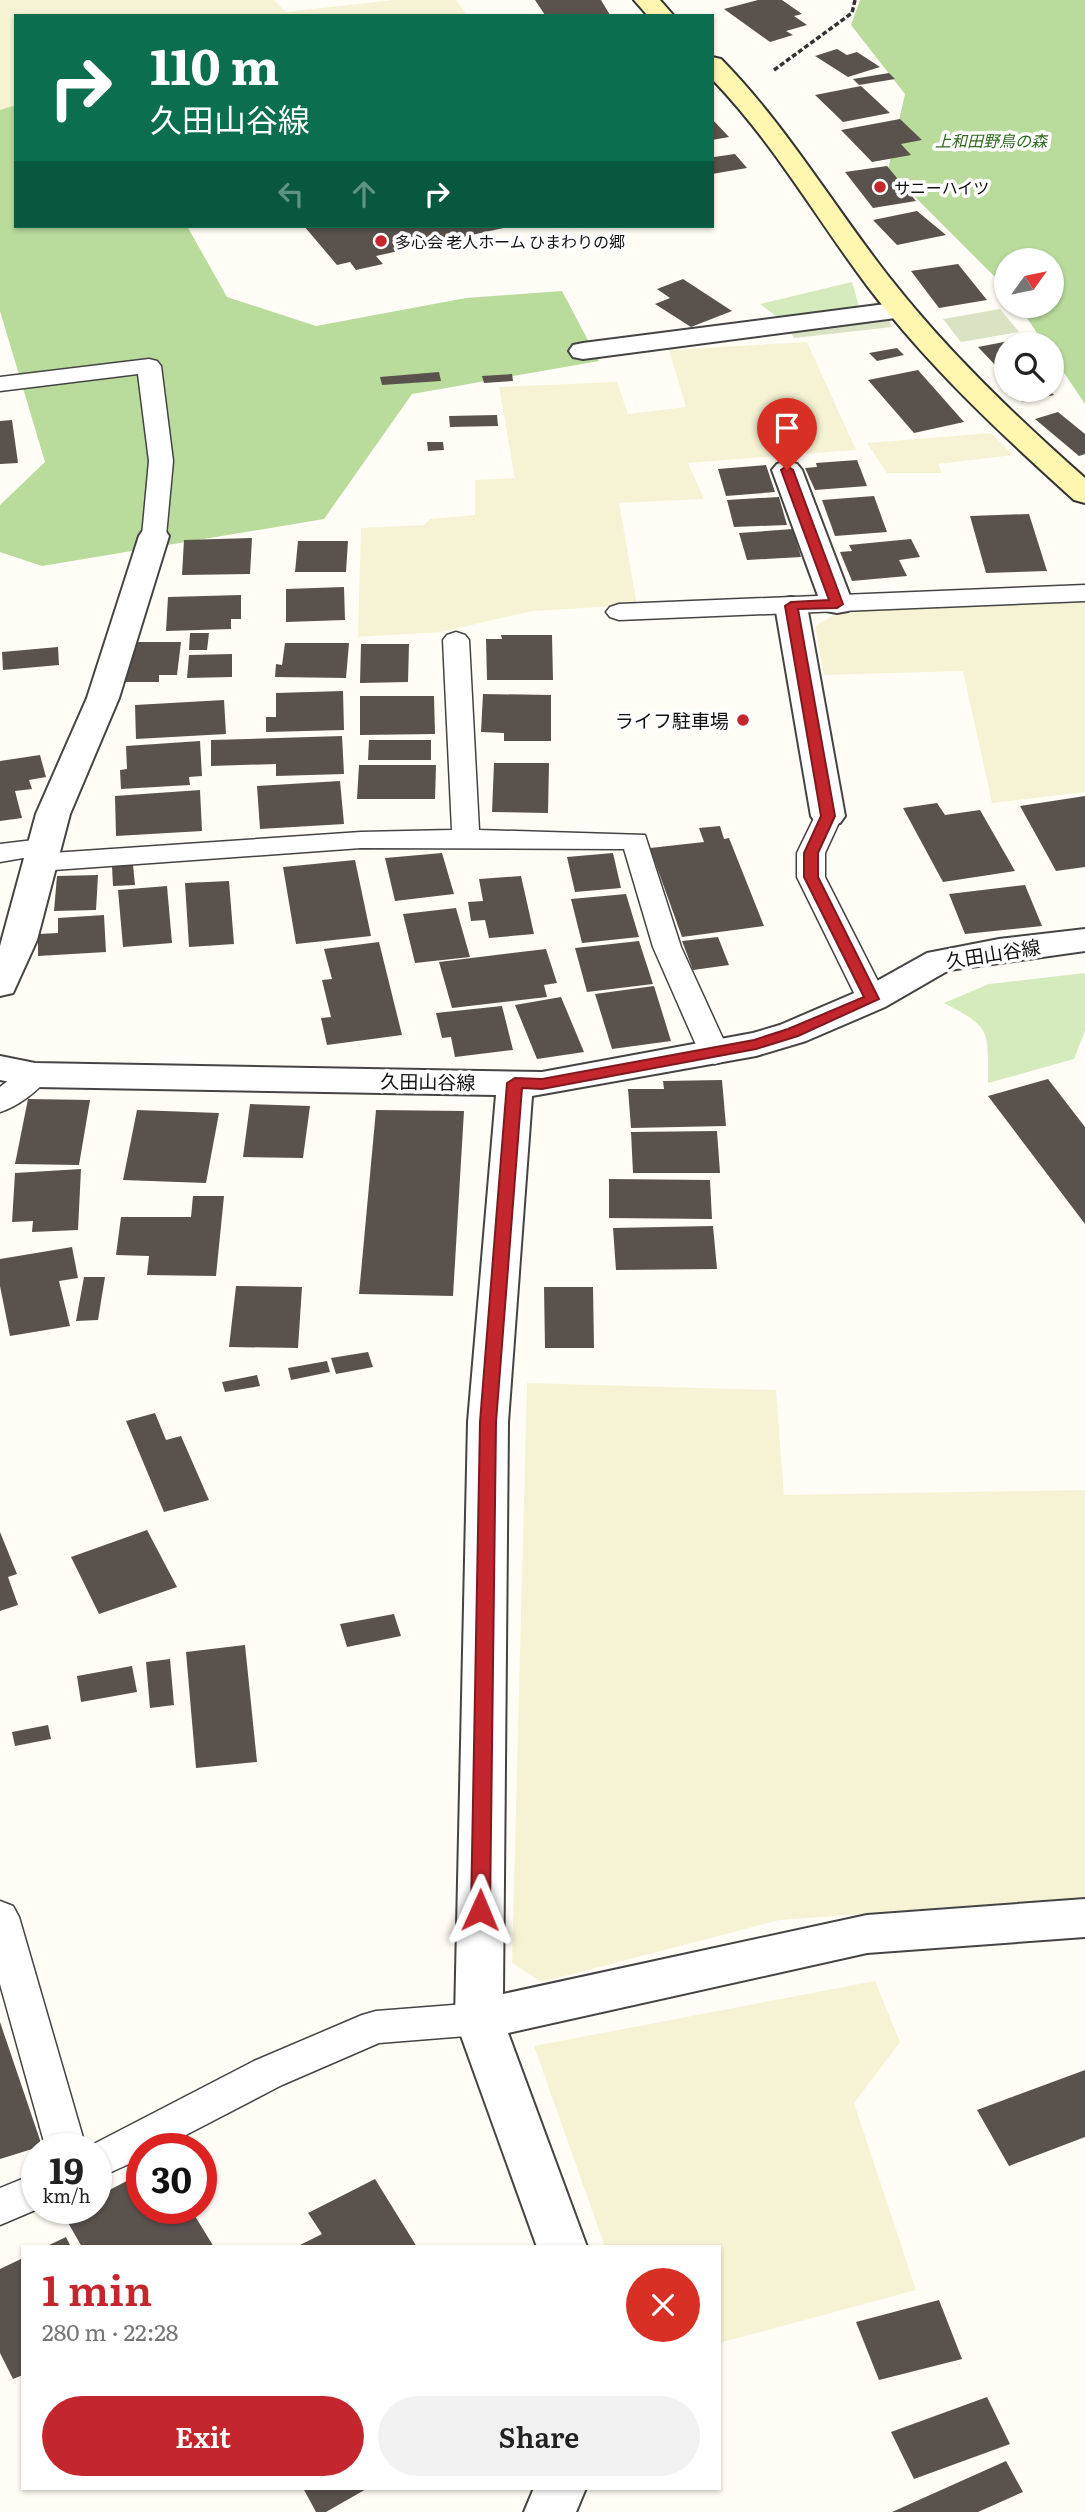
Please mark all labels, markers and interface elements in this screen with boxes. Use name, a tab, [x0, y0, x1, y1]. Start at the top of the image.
text: 110 m	[150, 27, 279, 100]
icon: right	[35, 42, 126, 133]
text: 久田山谷線	[150, 94, 310, 142]
park label: 上和田野鳥の森	[935, 128, 1049, 152]
icon: left	[272, 175, 310, 213]
icon: ahead	[345, 175, 383, 213]
icon: right	[418, 175, 456, 213]
place label: サニーハイツ	[894, 175, 989, 199]
marker: サニーハイツ	[872, 179, 888, 195]
place label: 多心会 老人ホーム ひまわりの郷	[395, 229, 625, 253]
marker: 多心会 老人ホーム ひまわりの郷	[373, 233, 389, 249]
north arrow	[994, 248, 1064, 318]
map controls	[994, 248, 1064, 402]
button: search	[994, 332, 1064, 402]
pin	[757, 398, 817, 470]
icon: arrive	[768, 409, 806, 447]
place label: ライフ駐車場	[615, 706, 729, 734]
marker: ライフ駐車場	[735, 712, 751, 728]
street label: 久田山谷線	[944, 932, 1042, 974]
street label: 久田山谷線	[380, 1066, 476, 1096]
position arrow	[443, 1873, 517, 1947]
speed limit sign: 30	[126, 2133, 217, 2224]
text: 19	[49, 2143, 84, 2195]
text: km/h	[43, 2182, 90, 2209]
text: 1 min	[42, 2257, 152, 2319]
button: close	[626, 2268, 700, 2342]
text: 280 m · 22:28	[42, 2314, 178, 2348]
button: Exit	[42, 2396, 364, 2476]
button: Share	[378, 2396, 700, 2476]

